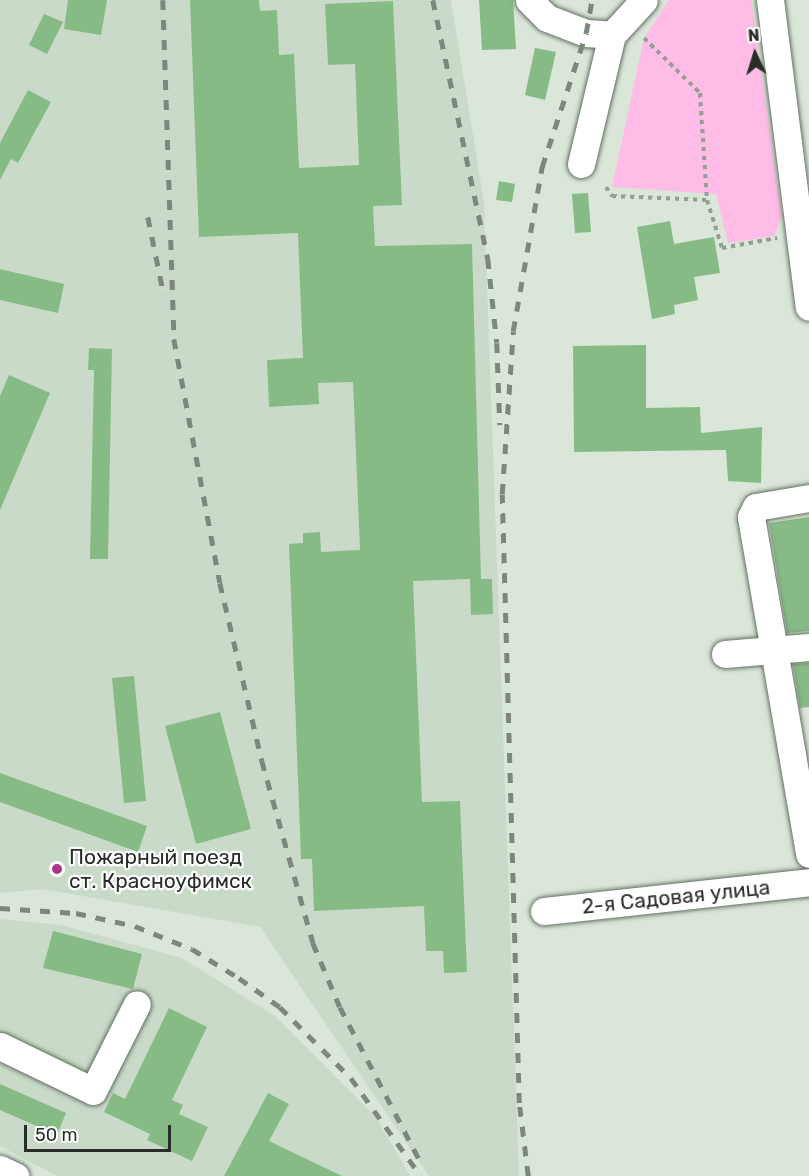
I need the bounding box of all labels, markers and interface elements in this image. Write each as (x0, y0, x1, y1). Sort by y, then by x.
north arrow (725, 24, 785, 84)
text: N (747, 26, 760, 45)
place label: Пожарный поезд ст. Красноуфимск (69, 844, 252, 894)
marker: Пожарный поезд ст. Красноуфимск (50, 862, 64, 876)
street label: 2-я Садовая улица (581, 875, 771, 919)
scale bar (27, 1113, 174, 1151)
text: 50 m (35, 1124, 78, 1146)

